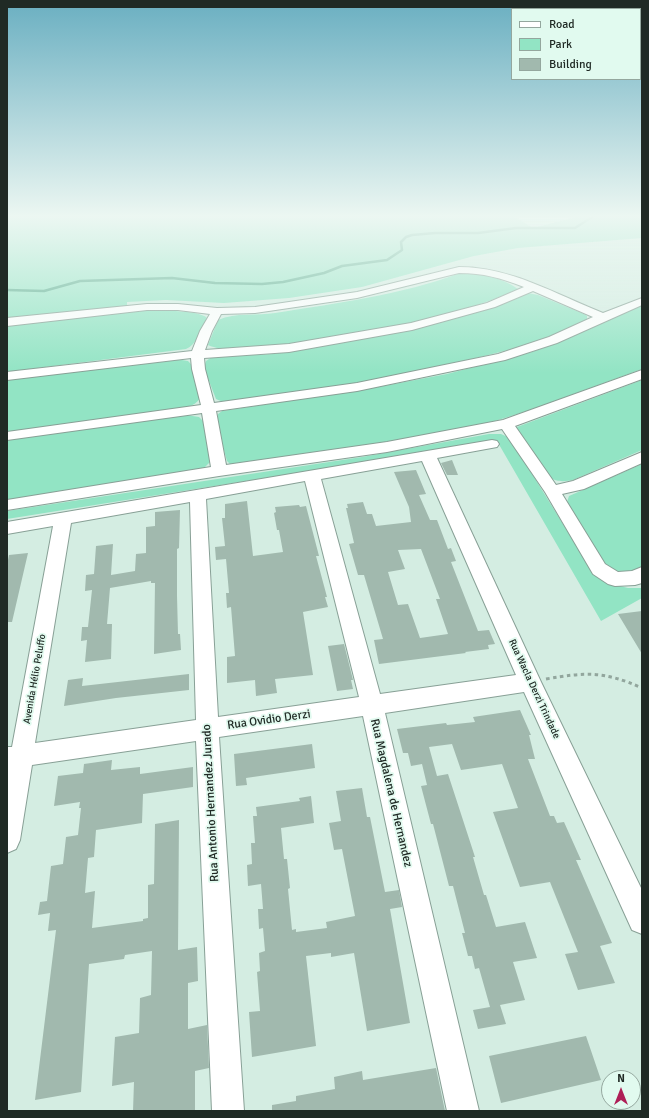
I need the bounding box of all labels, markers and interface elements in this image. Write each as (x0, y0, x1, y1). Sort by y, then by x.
legend (511, 8, 641, 80)
text: Road (549, 17, 575, 32)
text: Park (549, 37, 572, 52)
text: Building (549, 57, 592, 72)
street label: Avenida Hélio Peluffo (21, 633, 49, 725)
street label: Rua Wacla Derzi Trindade (506, 637, 562, 741)
street label: Rua Ovidio Derzi (226, 707, 312, 733)
street label: Rua Magdalena de Hernandez (367, 717, 415, 869)
street label: Rua Antonio Hernandez Jurado (200, 724, 222, 882)
north arrow (601, 1070, 641, 1110)
text: N (617, 1072, 625, 1085)

